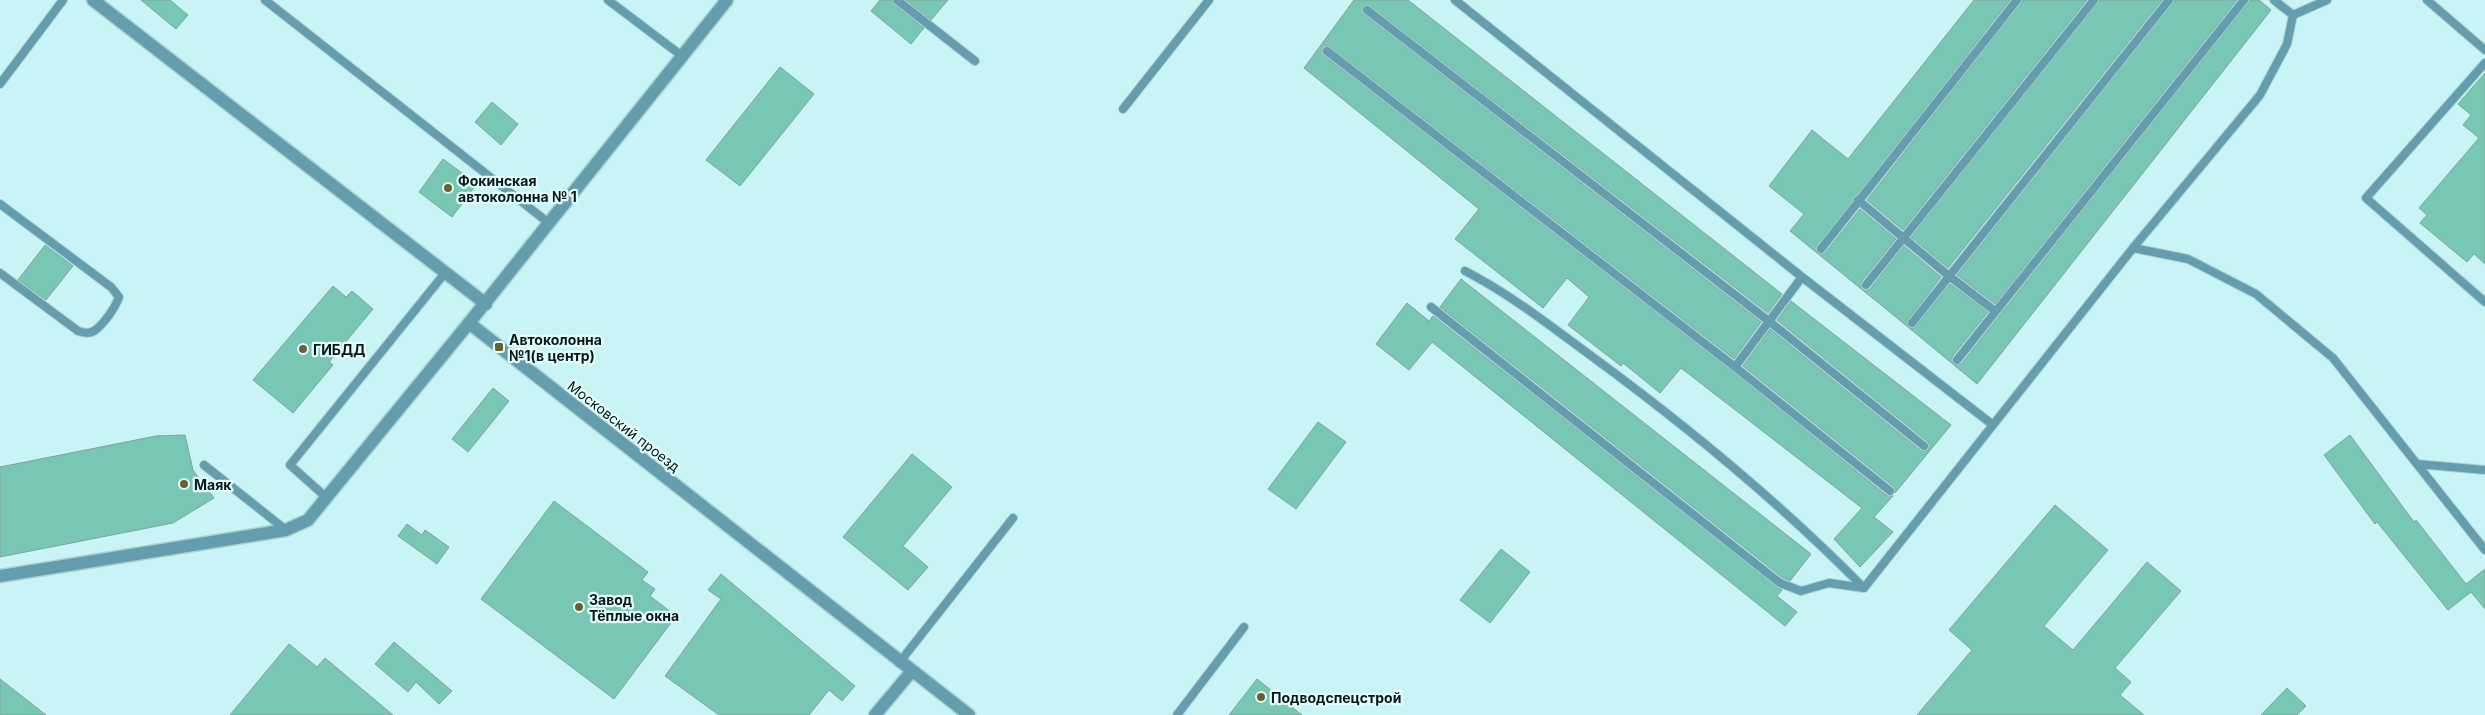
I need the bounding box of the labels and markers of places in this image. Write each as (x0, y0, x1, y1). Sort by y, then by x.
place label: Фокинская автоколонна № 1 (458, 172, 577, 205)
marker: Фокинская автоколонна № 1 (442, 182, 454, 194)
place label: Автоколонна №1(в центр) (509, 331, 602, 364)
place label: ГИБДД (313, 341, 365, 358)
marker: Автоколонна №1(в центр) (493, 341, 505, 353)
marker: ГИБДД (297, 343, 309, 355)
place label: Маяк (194, 476, 232, 493)
marker: Маяк (178, 478, 190, 490)
place label: Завод Тёплые окна (589, 591, 679, 624)
marker: Завод Тёплые окна (573, 601, 585, 613)
place label: Подводспецстрой (1271, 689, 1401, 706)
marker: Подводспецстрой (1255, 691, 1267, 703)

